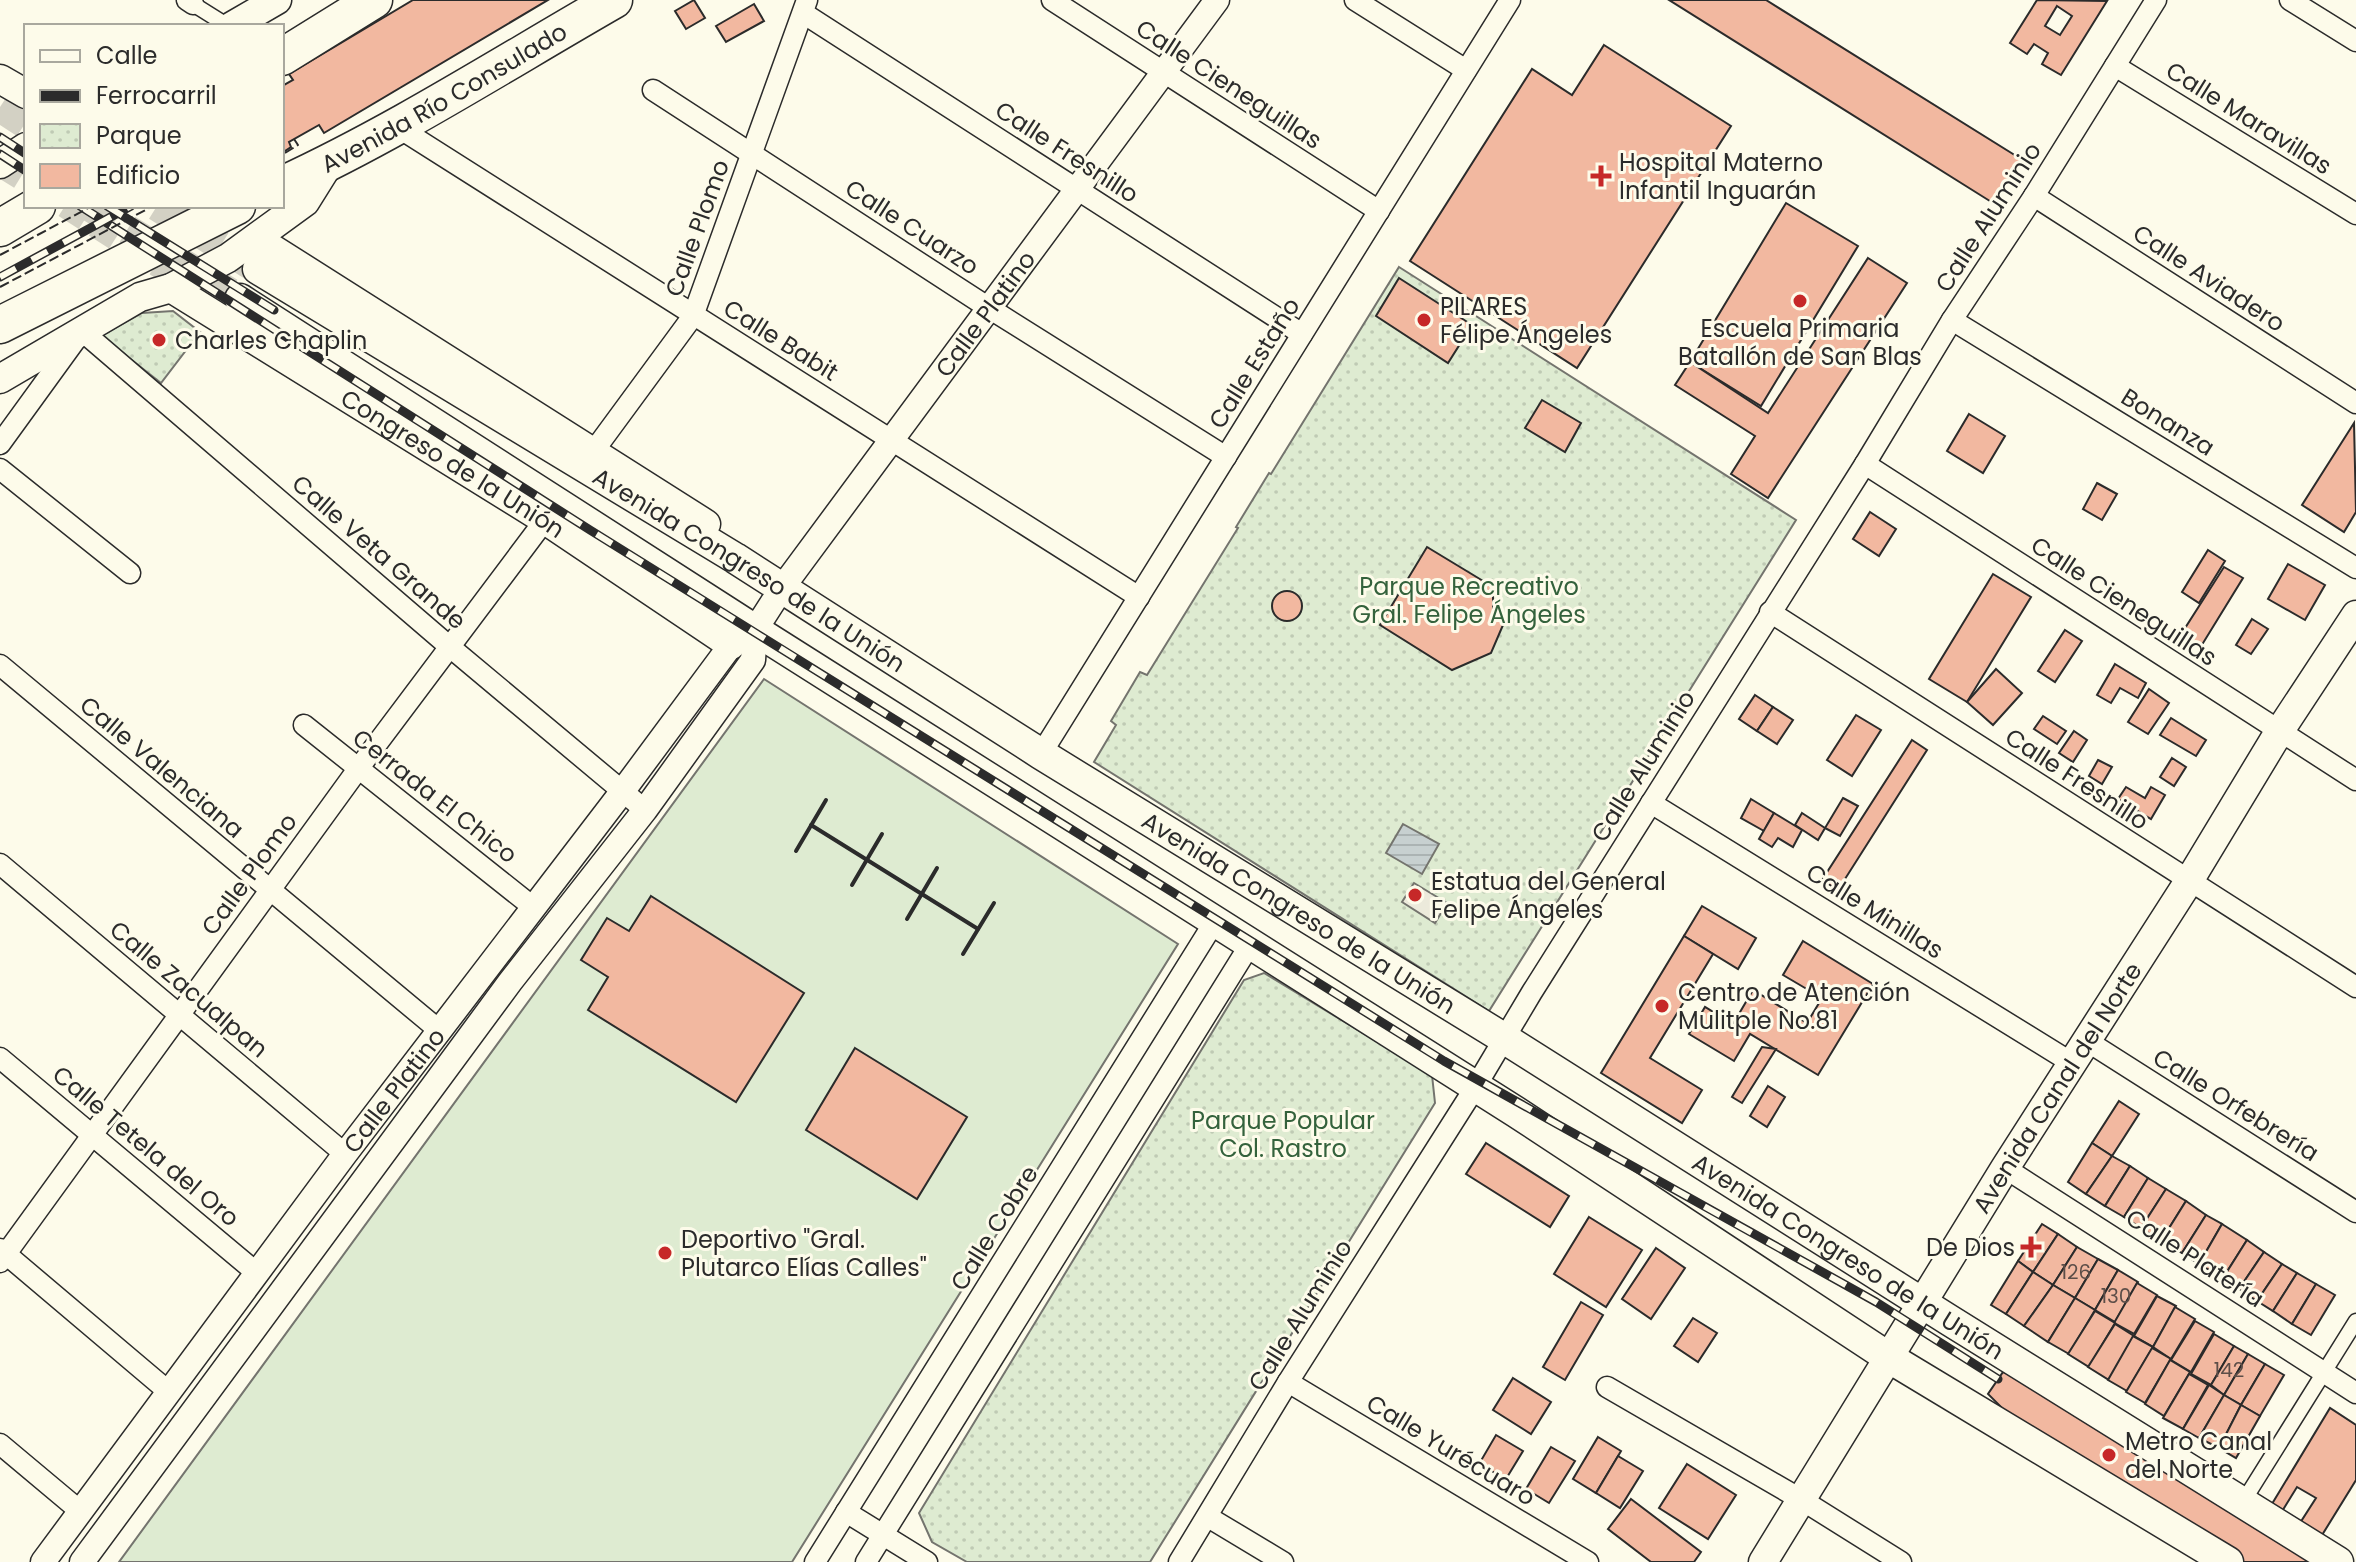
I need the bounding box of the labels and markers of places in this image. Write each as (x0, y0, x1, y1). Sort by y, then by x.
place label: Hospital Materno Infantil Inguarán (1619, 146, 1823, 207)
marker: Hospital Materno Infantil Inguarán (1590, 165, 1612, 187)
place label: PILARES Félipe Ángeles (1440, 290, 1612, 351)
marker: Escuela Primaria Batallón de San Blas (1791, 292, 1809, 310)
marker: PILARES Félipe Ángeles (1415, 311, 1433, 329)
place label: Escuela Primaria Batallón de San Blas (1678, 312, 1922, 373)
place label: Charles Chaplin (175, 324, 367, 357)
marker: Charles Chaplin (150, 331, 168, 349)
place label: Estatua del General Felipe Ángeles (1431, 865, 1666, 926)
marker: Estatua del General Felipe Ángeles (1406, 886, 1424, 904)
place label: Centro de Atención Mulitple No.81 (1678, 976, 1910, 1037)
marker: Centro de Atención Mulitple No.81 (1653, 997, 1671, 1015)
place label: Deportivo "Gral. Plutarco Elías Calles" (681, 1223, 927, 1284)
place label: De Dios (1926, 1231, 2015, 1264)
marker: De Dios (2022, 1238, 2040, 1256)
marker: Deportivo "Gral. Plutarco Elías Calles" (656, 1244, 674, 1262)
place label: Metro Canal del Norte (2125, 1425, 2272, 1486)
marker: Metro Canal del Norte (2100, 1446, 2118, 1464)

